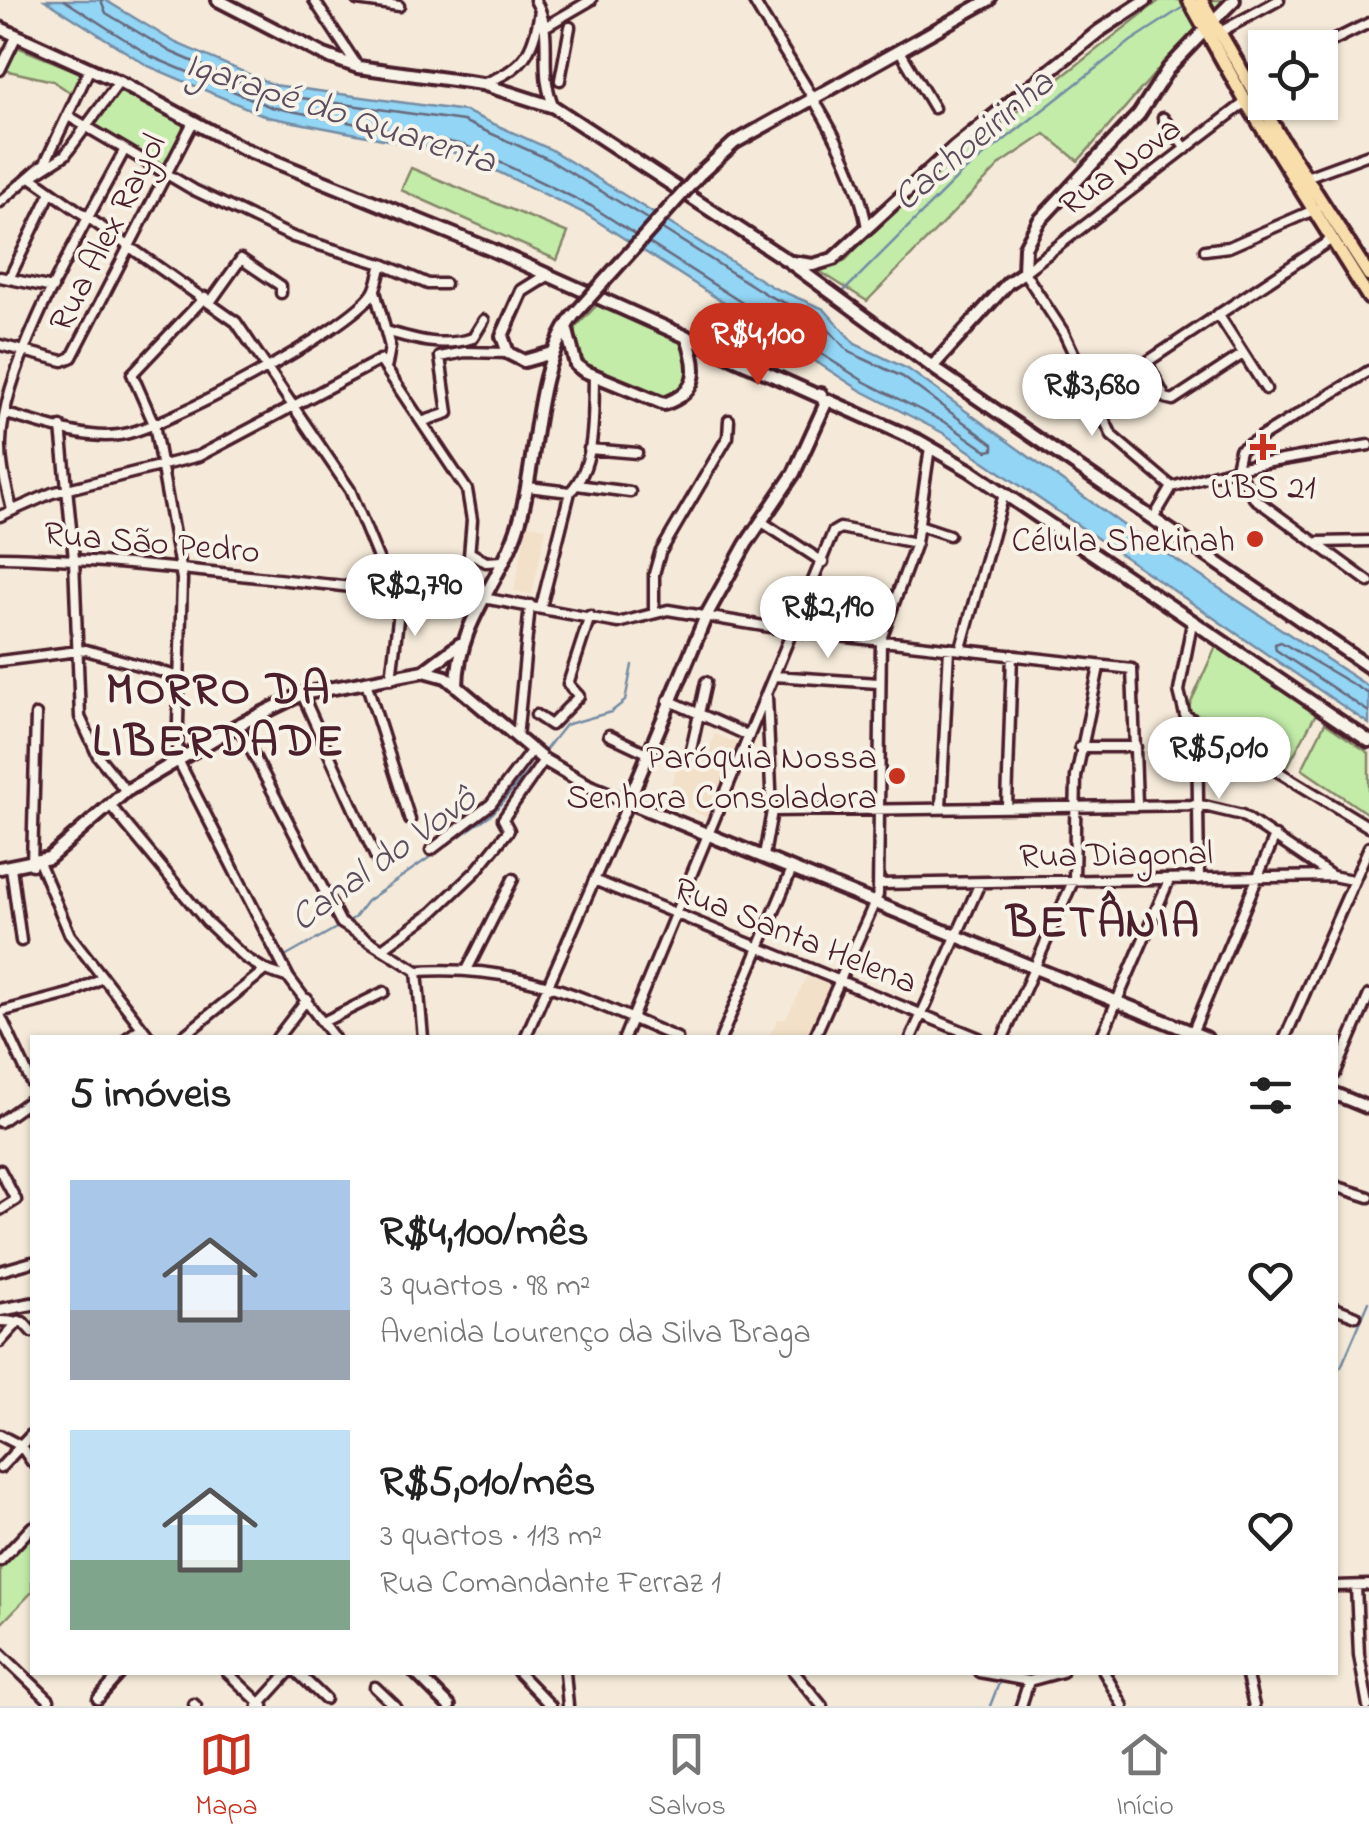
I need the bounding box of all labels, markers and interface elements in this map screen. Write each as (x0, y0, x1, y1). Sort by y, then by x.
map controls (1248, 30, 1338, 120)
button: locate (1248, 30, 1338, 120)
water label: Igarapé do Quarenta (177, 38, 503, 192)
water label: Cachoeirinha (882, 57, 1068, 226)
street label: Rua Nova (1049, 105, 1193, 231)
street label: Rua Alex Rayol (37, 126, 181, 342)
pin: R$4,100 (666, 303, 850, 388)
text: R$4,100 (711, 312, 805, 359)
pin: R$3,680 (1000, 354, 1184, 439)
text: R$3,680 (1044, 363, 1140, 410)
marker: UBS 21 (1250, 434, 1276, 460)
place label: UBS 21 (1210, 464, 1316, 515)
street label: Rua São Pedro (42, 510, 262, 579)
place label: Célula Shekinah (1012, 517, 1235, 568)
marker: Célula Shekinah (1244, 528, 1266, 550)
pin: R$2,790 (323, 554, 507, 639)
text: R$2,790 (367, 563, 463, 610)
pin: R$2,190 (736, 576, 920, 661)
text: R$2,190 (782, 585, 874, 632)
district label: MORRO DA LIBERDADE (92, 659, 346, 777)
pin: R$5,010 (1127, 717, 1311, 802)
text: R$5,010 (1170, 726, 1268, 773)
place label: Paróquia Nossa Senhora Consoladora (566, 734, 877, 825)
marker: Paróquia Nossa Senhora Consoladora (886, 765, 908, 787)
water label: Canal do Vovô (279, 772, 490, 947)
street label: Rua Diagonal (1019, 829, 1213, 884)
street label: Rua Santa Helena (665, 865, 924, 1009)
district label: BETÂNIA (1005, 890, 1201, 958)
text: 5 imóveis (70, 1065, 232, 1126)
icon: filters (1243, 1068, 1298, 1123)
text: R$4,100/mês (380, 1203, 589, 1264)
icon: home (150, 1220, 270, 1340)
icon: heart (1243, 1253, 1298, 1308)
text: 3 quartos · 98 m² (380, 1264, 590, 1311)
text: Avenida Lourenço da Silva Braga (380, 1311, 811, 1358)
text: R$5,010/mês (380, 1453, 595, 1514)
icon: home (150, 1470, 270, 1590)
icon: heart (1243, 1503, 1298, 1558)
text: 3 quartos · 113 m² (380, 1514, 602, 1561)
text: Rua Comandante Ferraz 1 (380, 1561, 721, 1608)
tab: Mapa (195, 1727, 258, 1828)
tab: Salvos (648, 1727, 726, 1828)
tab: Início (1116, 1727, 1174, 1828)

